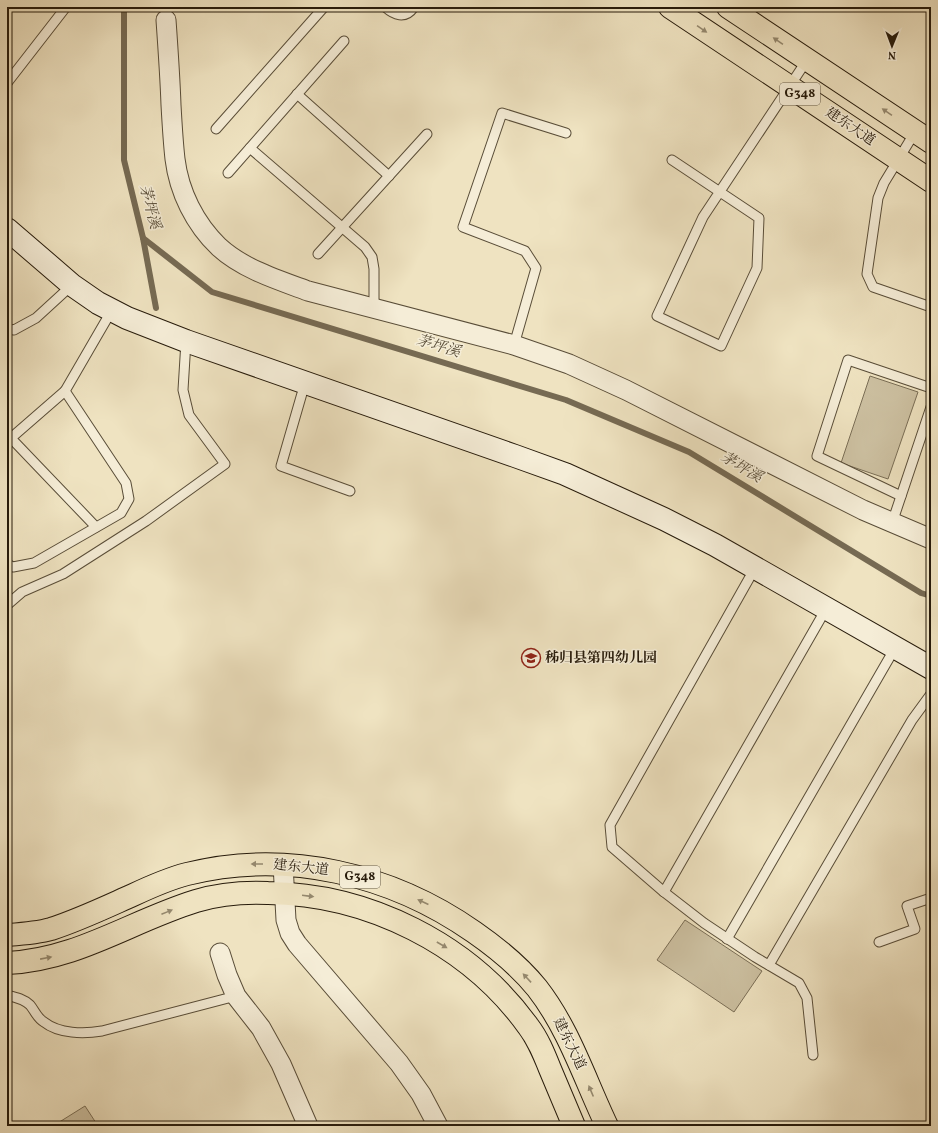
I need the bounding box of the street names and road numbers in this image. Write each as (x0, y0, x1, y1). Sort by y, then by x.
road number: G348 (780, 83, 820, 105)
street label: 建东大道 (821, 103, 879, 151)
street label: 建东大道 (272, 856, 330, 880)
road number: G348 (340, 866, 380, 888)
street label: 建东大道 (548, 1015, 590, 1073)

